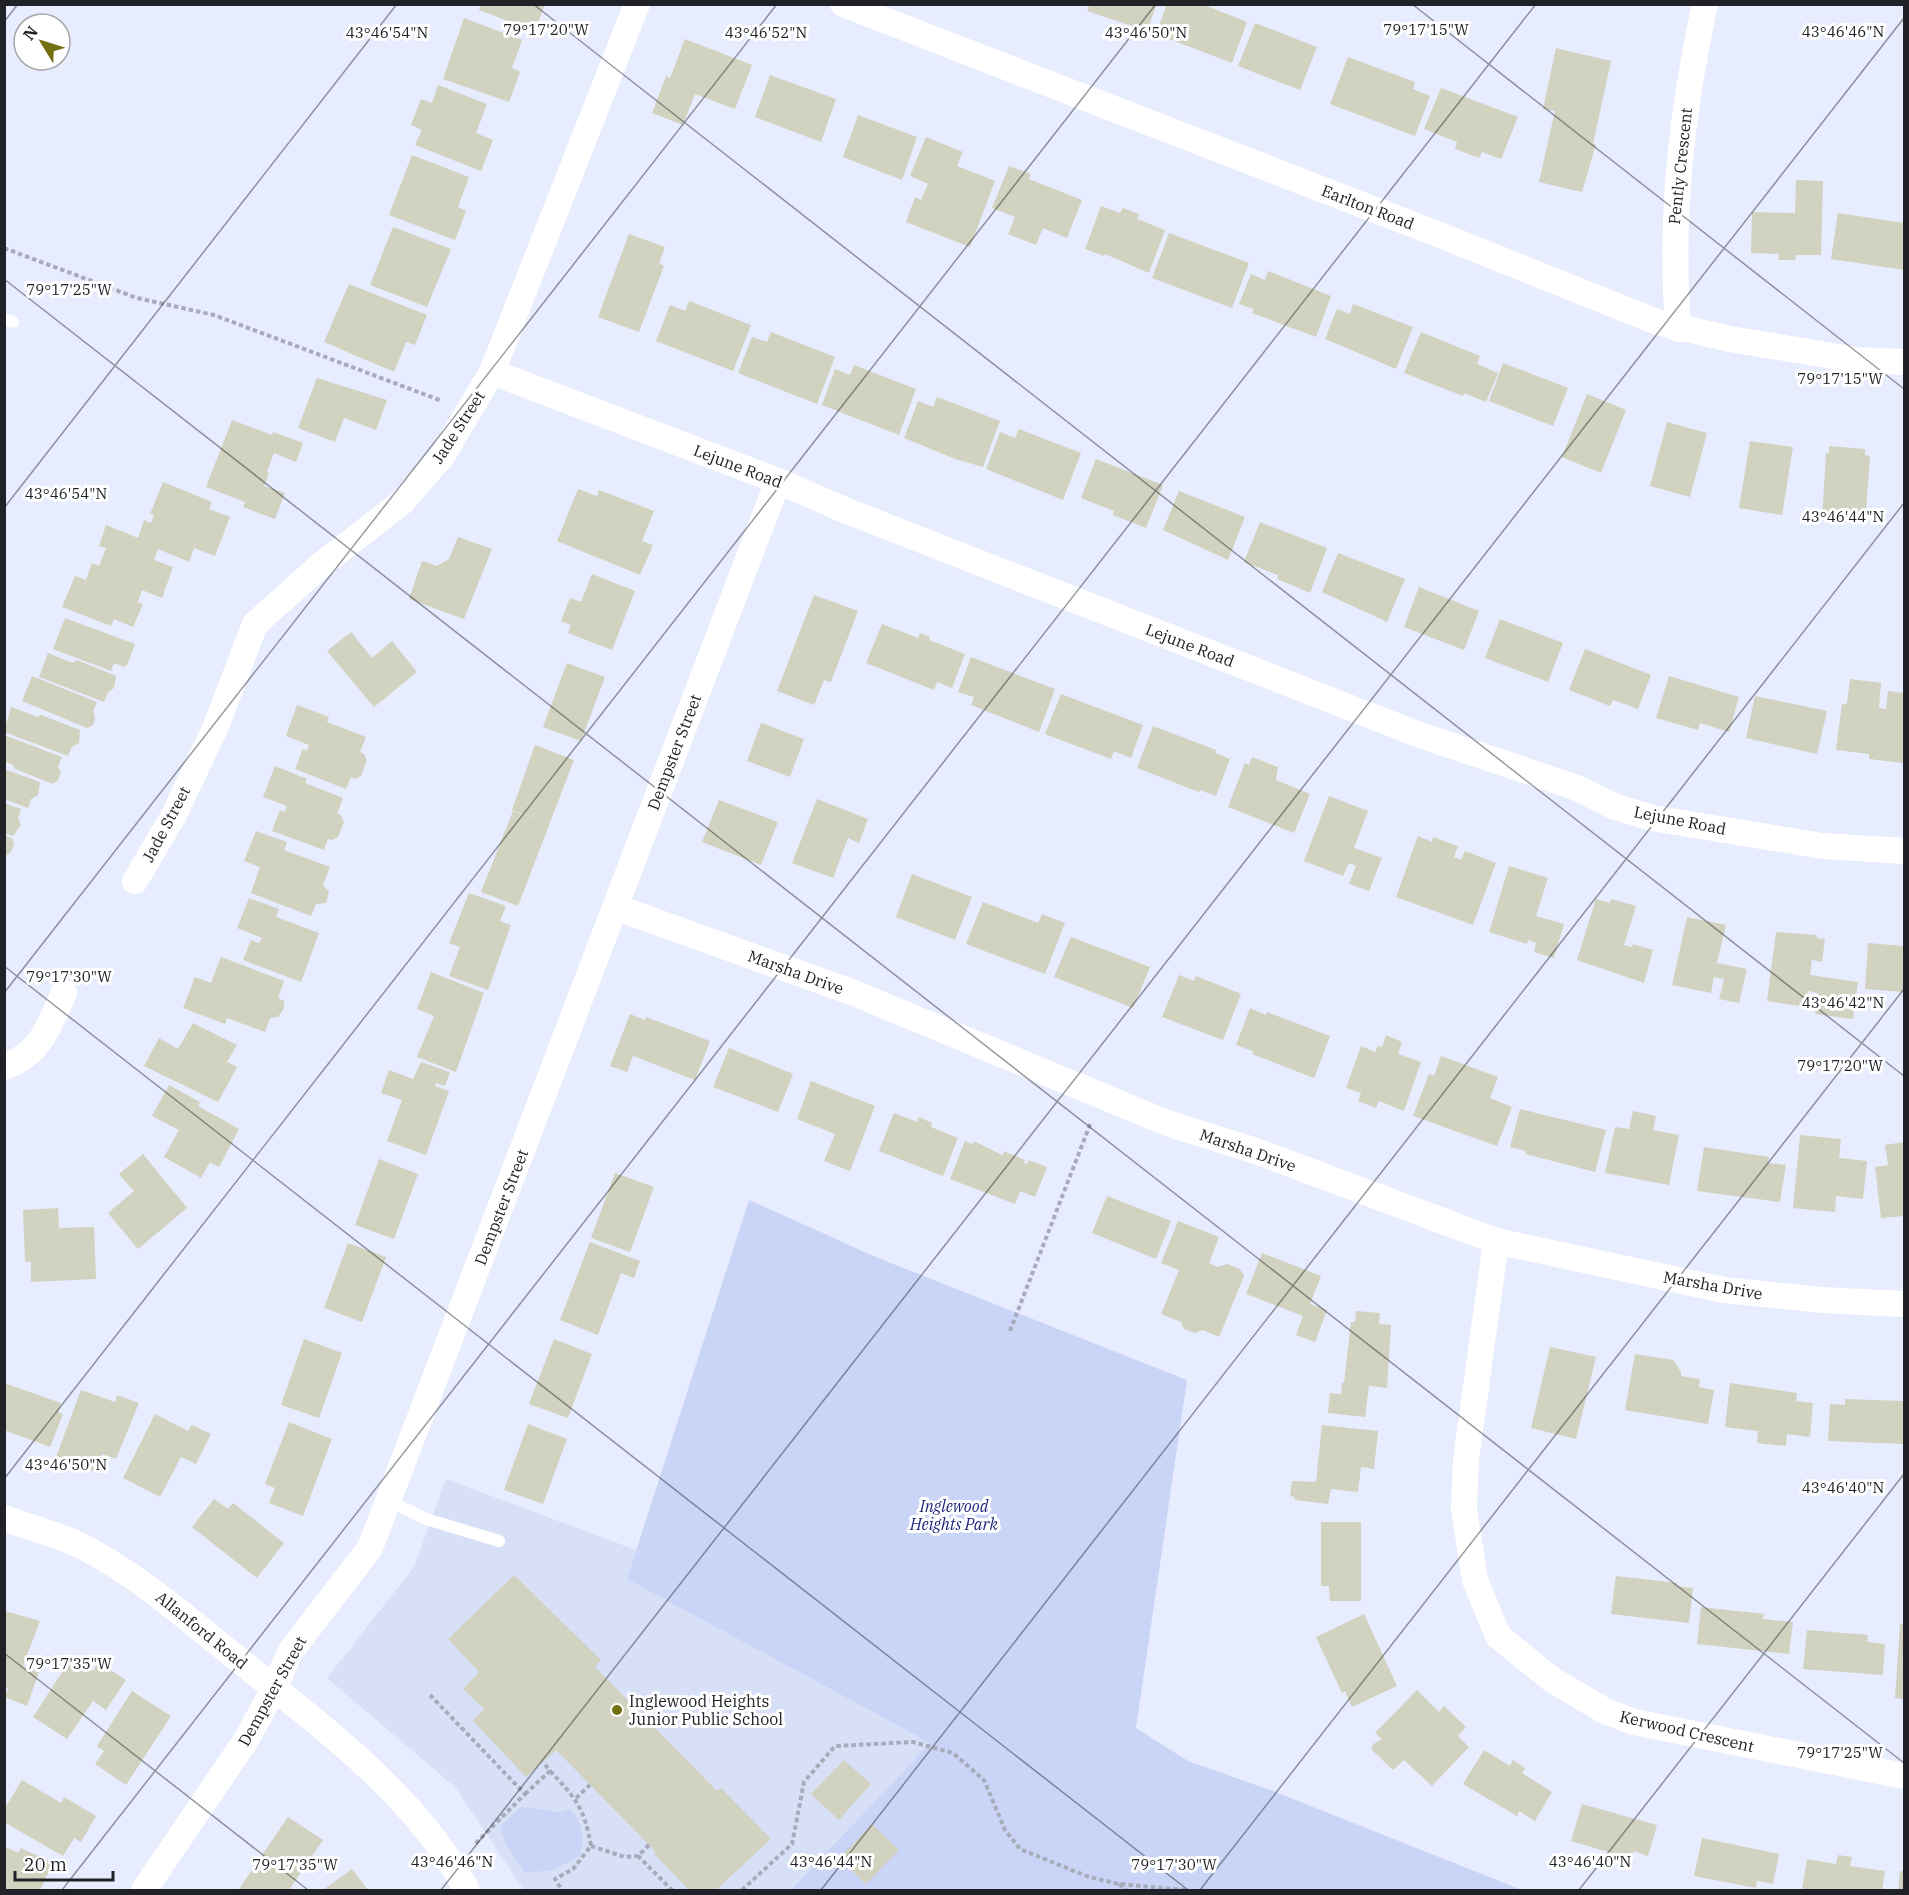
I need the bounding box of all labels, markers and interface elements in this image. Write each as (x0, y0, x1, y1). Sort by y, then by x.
north arrow (12, 12, 72, 72)
text: 79°17'20"W (503, 20, 589, 39)
text: 79°17'15"W (1383, 20, 1469, 39)
text: N (18, 22, 42, 44)
text: 43°46'46"N (1802, 22, 1884, 41)
text: 43°46'54"N (346, 23, 428, 42)
text: 43°46'52"N (725, 23, 807, 42)
text: 43°46'50"N (1105, 23, 1187, 42)
street label: Pently Crescent (1664, 106, 1696, 225)
street label: Earlton Road (1319, 180, 1417, 234)
text: 79°17'25"W (26, 280, 112, 299)
text: 79°17'15"W (1797, 369, 1883, 388)
street label: Jade Street (427, 386, 489, 467)
street label: Lejune Road (691, 440, 785, 492)
text: 43°46'54"N (25, 484, 107, 503)
text: 43°46'44"N (1802, 507, 1884, 526)
street label: Lejune Road (1143, 619, 1237, 671)
street label: Dempster Street (643, 691, 705, 813)
street label: Jade Street (138, 782, 194, 865)
street label: Lejune Road (1632, 801, 1728, 839)
street label: Marsha Drive (745, 945, 847, 999)
text: 79°17'30"W (26, 967, 112, 986)
text: 43°46'42"N (1802, 993, 1884, 1012)
text: 79°17'20"W (1797, 1056, 1883, 1075)
street label: Marsha Drive (1197, 1124, 1299, 1176)
street label: Dempster Street (470, 1146, 532, 1268)
street label: Marsha Drive (1662, 1266, 1764, 1304)
text: 43°46'50"N (25, 1455, 107, 1474)
text: 43°46'40"N (1802, 1478, 1884, 1497)
park label: Inglewood Heights Park (909, 1496, 999, 1534)
street label: Allanford Road (152, 1587, 252, 1673)
street label: Dempster Street (234, 1632, 311, 1749)
text: 79°17'35"W (26, 1654, 112, 1673)
place label: Inglewood Heights Junior Public School (629, 1691, 783, 1729)
marker: Inglewood Heights Junior Public School (610, 1703, 624, 1717)
street label: Kerwood Crescent (1618, 1706, 1756, 1756)
text: 79°17'25"W (1797, 1743, 1883, 1762)
scale bar (15, 1844, 112, 1882)
text: 43°46'46"N (411, 1852, 493, 1871)
text: 43°46'44"N (790, 1852, 872, 1871)
text: 43°46'40"N (1549, 1852, 1631, 1871)
text: 20 m (24, 1853, 67, 1876)
text: 79°17'35"W (252, 1855, 338, 1874)
text: 79°17'30"W (1131, 1855, 1217, 1874)

